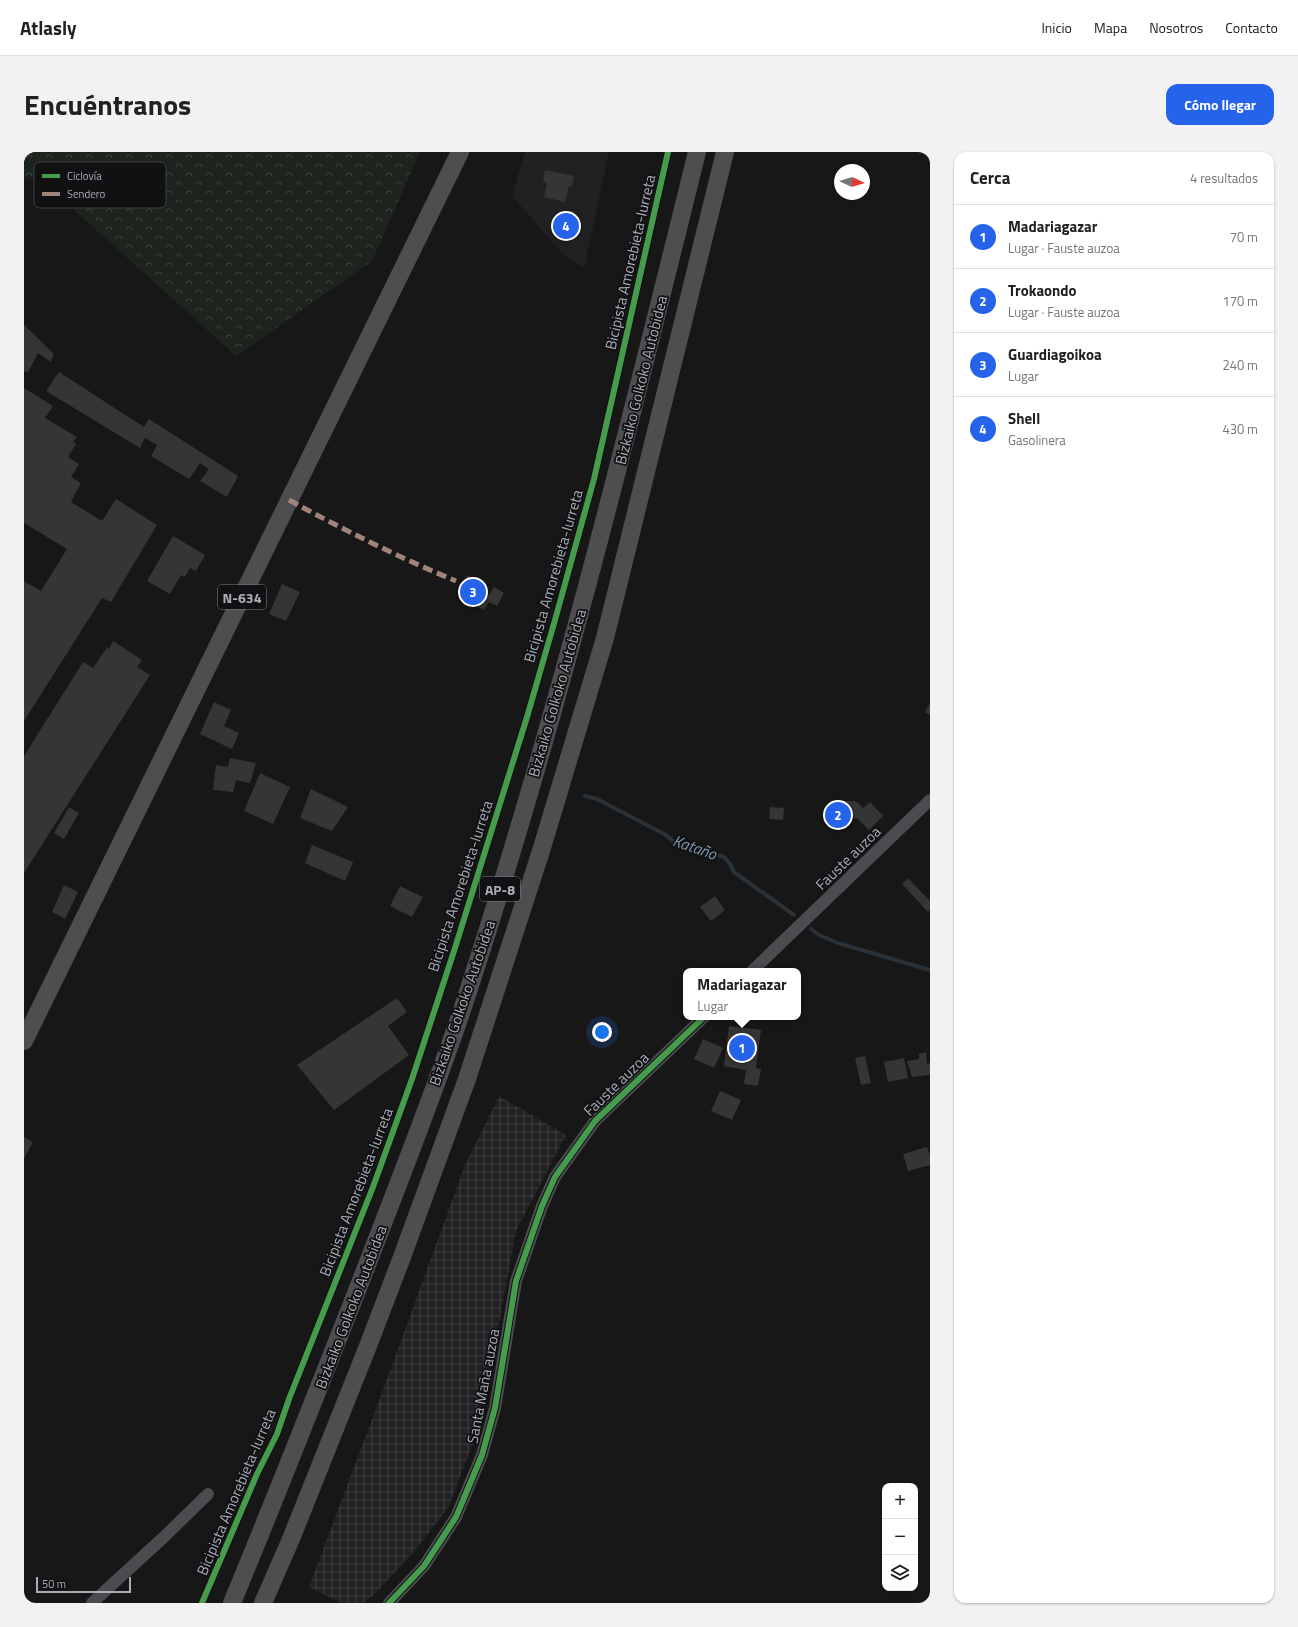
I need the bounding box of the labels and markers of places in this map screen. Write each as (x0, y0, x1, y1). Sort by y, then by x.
pin: 4 (553, 211, 579, 241)
pin: 3 (460, 577, 486, 607)
pin: 2 (825, 800, 851, 830)
pin: 1 (729, 1033, 755, 1063)

